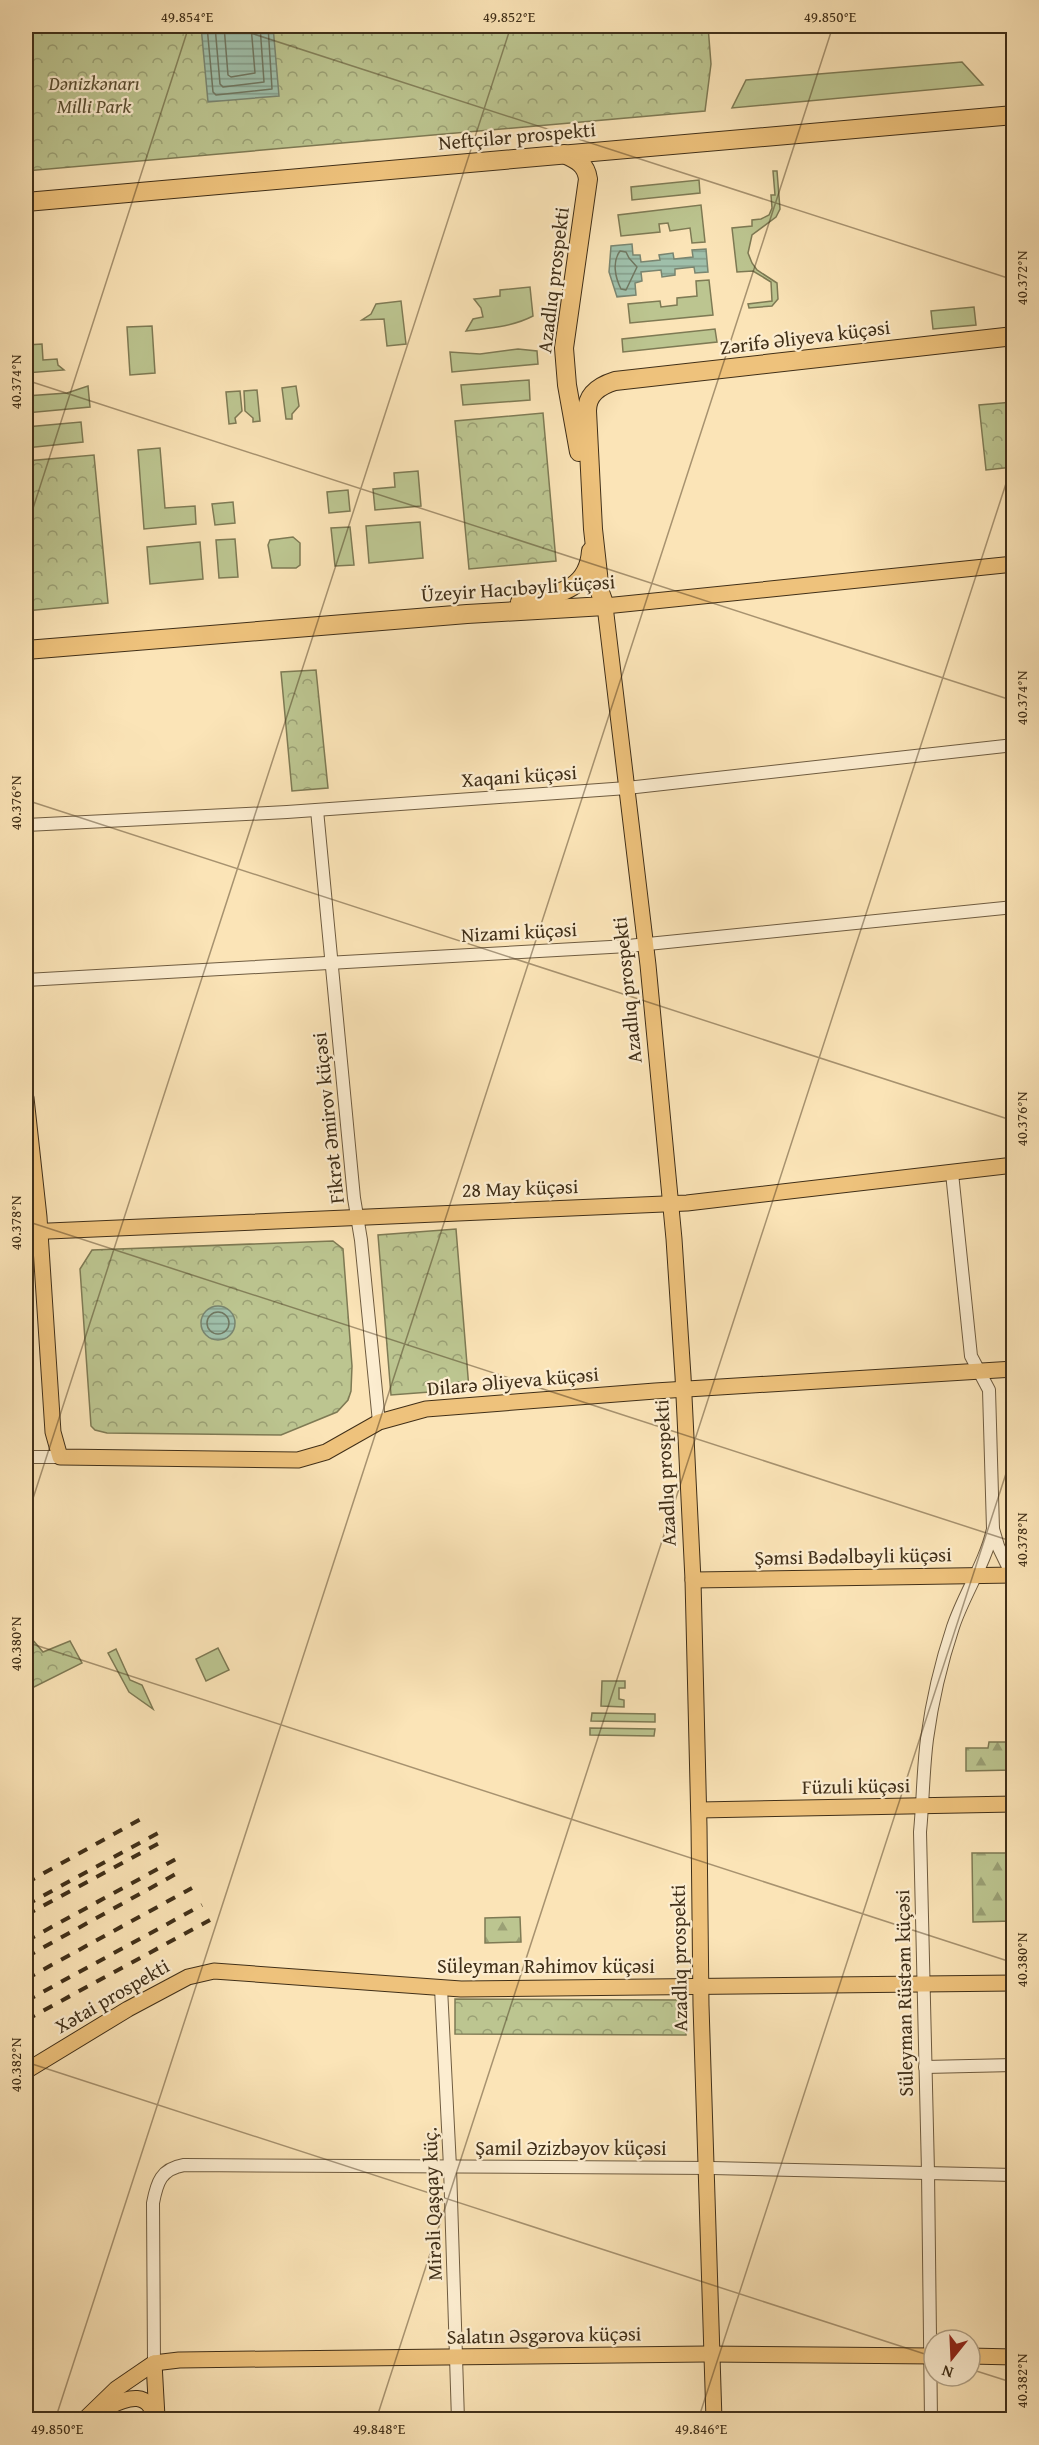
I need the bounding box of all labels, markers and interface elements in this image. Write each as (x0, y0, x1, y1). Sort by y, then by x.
text: 49.854°E (161, 6, 214, 27)
text: 49.852°E (483, 6, 536, 27)
text: 49.850°E (804, 6, 857, 27)
park label: Dənizkənarı Milli Park (47, 68, 140, 120)
street label: Neftçilər prospekti (437, 114, 597, 157)
street label: Azadlıq prospekti (529, 205, 576, 355)
text: 40.372°N (1011, 250, 1032, 305)
street label: Zərifə Əliyeva küçəsi (718, 312, 892, 361)
text: 40.374°N (5, 354, 26, 409)
street label: Üzeyir Hacıbəyli küçəsi (420, 566, 616, 609)
text: 40.374°N (1011, 670, 1032, 725)
street label: Xaqani küçəsi (460, 757, 578, 794)
text: 40.376°N (5, 775, 26, 830)
street label: Nizami küçəsi (460, 914, 578, 949)
street label: Azadlıq prospekti (604, 915, 649, 1065)
street label: Fikrət Əmirov küçəsi (304, 1030, 351, 1205)
text: 40.376°N (1011, 1091, 1032, 1146)
street label: 28 May küçəsi (461, 1171, 579, 1204)
text: 40.378°N (5, 1195, 26, 1250)
street label: Dilarə Əliyeva küçəsi (426, 1359, 600, 1402)
street label: Azadlıq prospekti (646, 1398, 683, 1547)
text: 40.378°N (1011, 1512, 1032, 1567)
street label: Şəmsi Bədəlbəyli küçəsi (754, 1539, 952, 1572)
text: 40.380°N (5, 1616, 26, 1671)
street label: Füzuli küçəsi (802, 1770, 911, 1801)
street label: Azadlıq prospekti (663, 1884, 694, 2032)
street label: Süleyman Rüstəm küçəsi (887, 1889, 920, 2097)
text: 40.380°N (1011, 1932, 1032, 1987)
street label: Xətai prospekti (49, 1951, 175, 2040)
street label: Süleyman Rəhimov küçəsi (437, 1951, 655, 1980)
text: 40.382°N (5, 2037, 26, 2092)
street label: Mirəli Qaşqay küç. (414, 2127, 449, 2281)
street label: Şamil Əzizbəyov küçəsi (475, 2133, 667, 2162)
street label: Salatın Əsgərova küçəsi (446, 2318, 642, 2351)
north arrow (922, 2328, 982, 2388)
text: 40.382°N (1011, 2353, 1032, 2408)
text: N (938, 2359, 956, 2385)
text: 49.850°E (31, 2418, 84, 2439)
text: 49.848°E (353, 2418, 406, 2439)
text: 49.846°E (675, 2418, 728, 2439)

